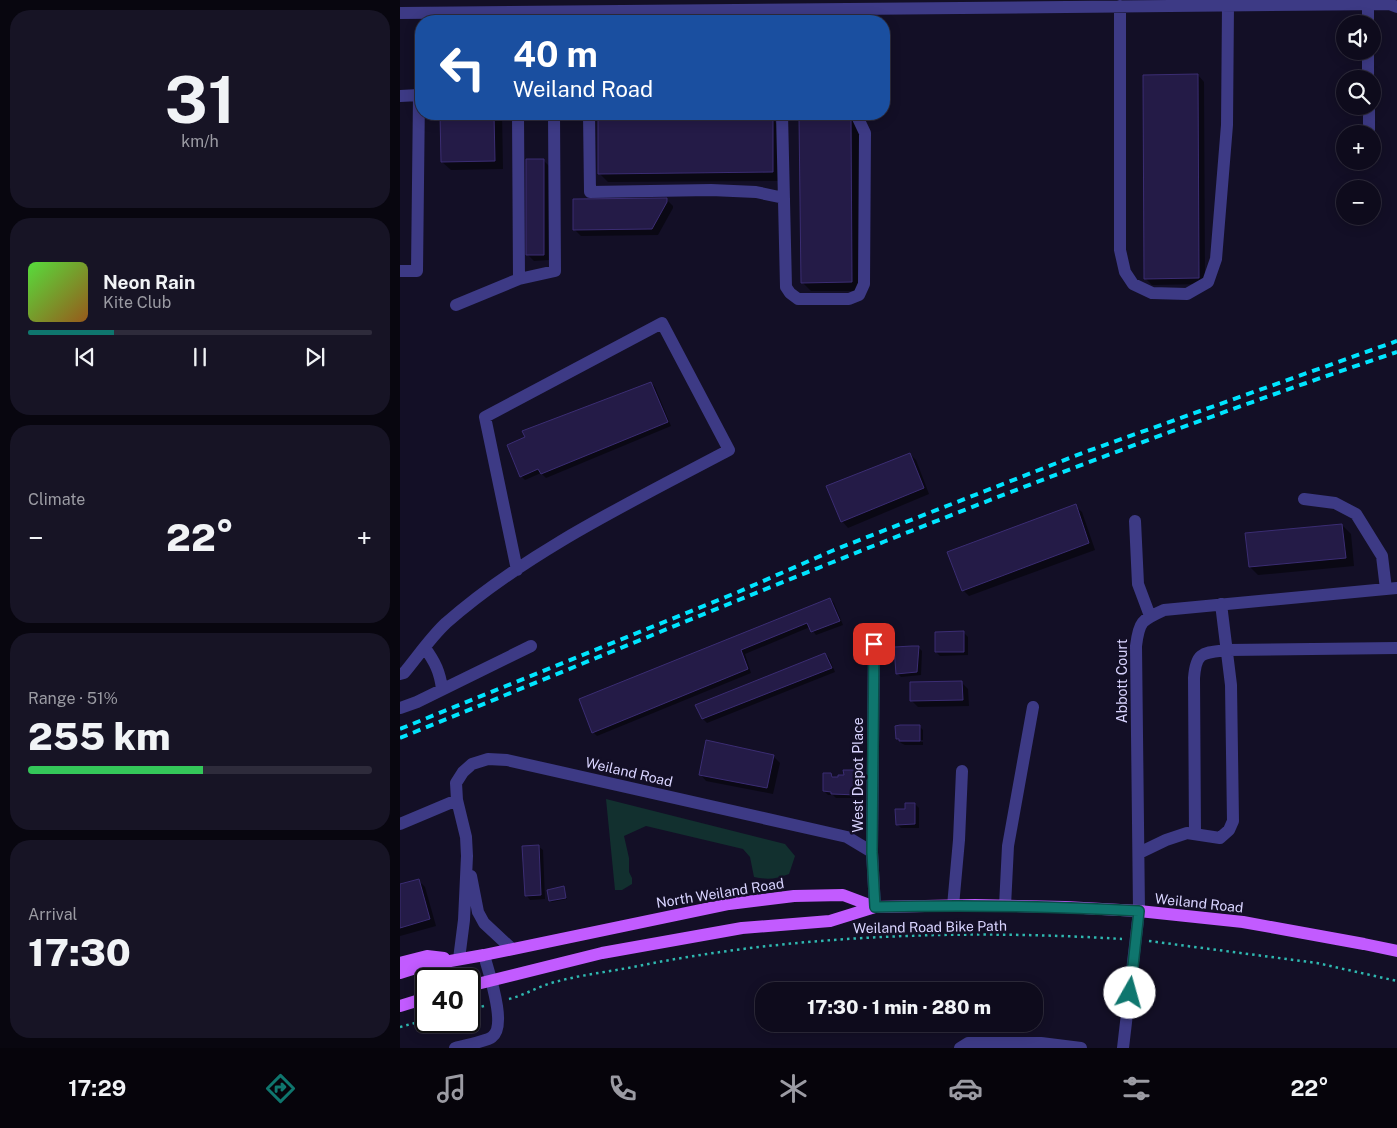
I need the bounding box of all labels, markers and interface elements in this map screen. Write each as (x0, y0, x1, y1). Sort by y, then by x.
map controls (1336, 15, 1381, 225)
button: sound (1336, 15, 1381, 60)
text: 40 m (513, 34, 598, 75)
icon: left (430, 35, 495, 100)
text: 31 (164, 61, 236, 138)
button: search (1336, 70, 1381, 115)
text: Weiland Road (513, 76, 653, 102)
button: + (1336, 125, 1381, 170)
text: km/h (181, 132, 219, 151)
button: − (1336, 180, 1381, 225)
text: Neon Rain (103, 271, 195, 293)
text: Kite Club (103, 293, 171, 312)
icon: previous (71, 343, 99, 371)
icon: pause (186, 343, 214, 371)
icon: next (301, 343, 329, 371)
text: Climate (28, 490, 85, 509)
text: 22° (166, 515, 234, 560)
text: − (28, 521, 44, 554)
text: + (356, 521, 372, 554)
pin (853, 623, 895, 665)
icon: arrive (860, 630, 888, 658)
street label: Abbott Court (1114, 639, 1130, 723)
text: Range · 51% (28, 689, 118, 708)
text: 255 km (28, 714, 170, 759)
street label: West Depot Place (850, 717, 866, 833)
street label: Weiland Road (584, 754, 674, 790)
street label: North Weiland Road (655, 875, 785, 911)
street label: Weiland Road (1154, 890, 1244, 916)
text: Arrival (28, 905, 77, 924)
street label: Weiland Road Bike Path (853, 918, 1007, 936)
text: 17:30 (28, 930, 131, 975)
position arrow (1103, 966, 1155, 1018)
speed limit sign: 40 (415, 968, 480, 1033)
text: 17:30 · 1 min · 280 m (807, 996, 991, 1018)
icon: directions (263, 1071, 298, 1106)
icon: music (434, 1071, 469, 1106)
icon: phone (605, 1071, 640, 1106)
icon: climate (776, 1071, 811, 1106)
icon: car (948, 1071, 983, 1106)
icon: filters (1119, 1071, 1154, 1106)
text: 17:29 (68, 1075, 126, 1101)
text: 22° (1290, 1075, 1329, 1101)

